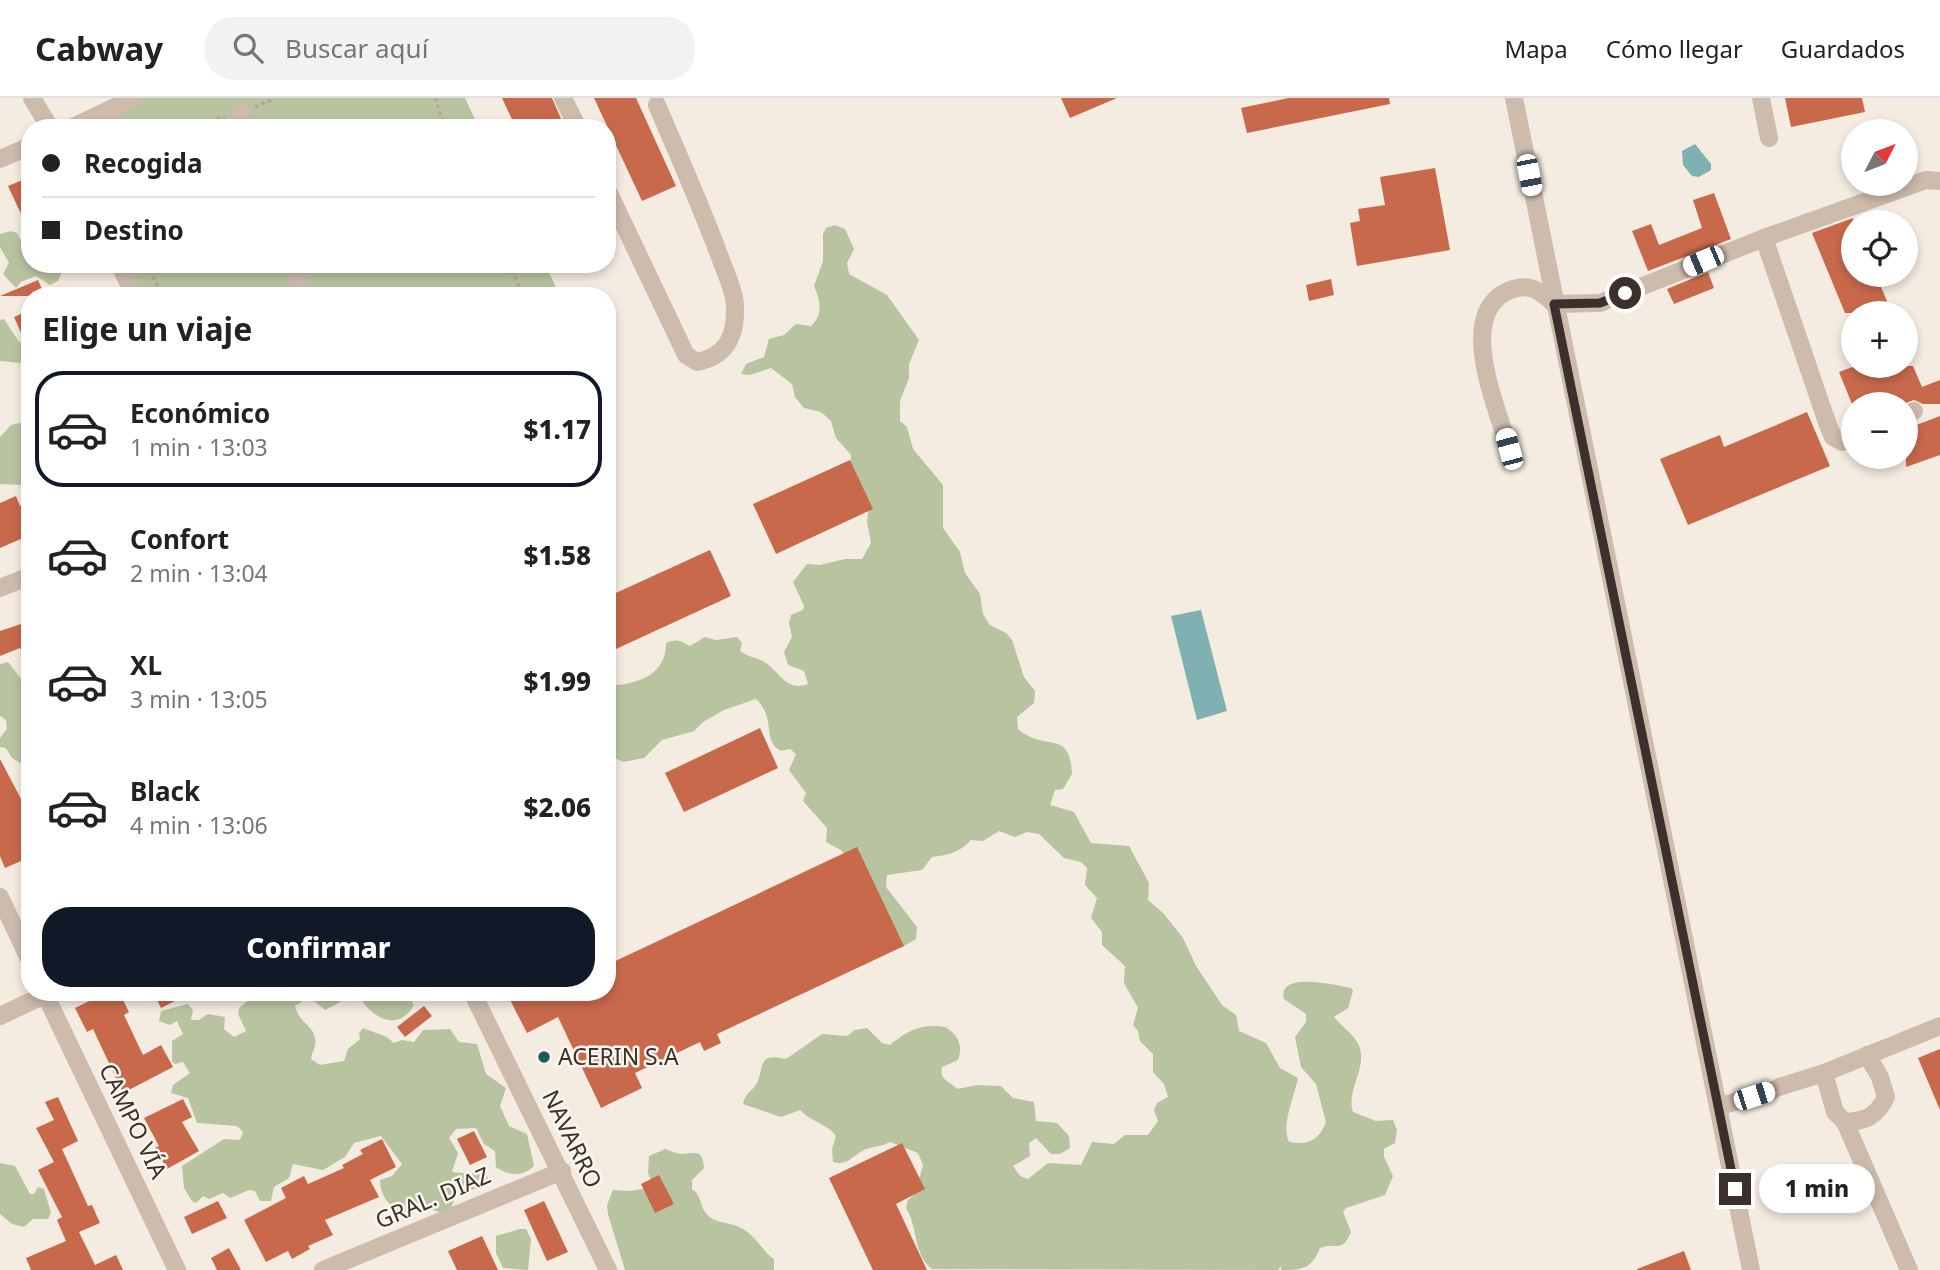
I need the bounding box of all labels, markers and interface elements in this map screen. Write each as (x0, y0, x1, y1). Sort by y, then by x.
search box (205, 17, 695, 80)
text: Cabway (35, 26, 163, 71)
icon: search (229, 29, 267, 67)
text: Buscar aquí (285, 30, 428, 66)
text: Mapa (1504, 32, 1568, 65)
text: Cómo llegar (1606, 32, 1743, 65)
text: Guardados (1781, 32, 1905, 65)
north arrow (1841, 119, 1918, 196)
map controls (1841, 119, 1918, 469)
text: Recogida (84, 145, 202, 181)
car (1515, 152, 1544, 198)
button: locate (1841, 210, 1918, 287)
text: Destino (84, 212, 184, 248)
car (1680, 243, 1727, 279)
route start (1609, 277, 1641, 309)
button: + (1841, 301, 1918, 378)
text: Elige un viaje (42, 307, 252, 350)
button: − (1841, 392, 1918, 469)
text: Económico (130, 395, 270, 431)
icon: car (46, 398, 109, 461)
text: $1.17 (524, 411, 591, 447)
car (1494, 426, 1525, 472)
text: 1 min · 13:03 (130, 431, 268, 463)
text: Confort (130, 521, 229, 557)
icon: car (46, 524, 109, 587)
text: $1.58 (524, 537, 591, 573)
text: 2 min · 13:04 (130, 557, 268, 589)
text: XL (130, 647, 162, 683)
icon: car (46, 650, 109, 713)
text: $1.99 (524, 663, 591, 699)
text: 3 min · 13:05 (130, 683, 268, 715)
text: Black (130, 773, 200, 809)
icon: car (46, 776, 109, 839)
text: $2.06 (524, 789, 591, 825)
text: 4 min · 13:06 (130, 809, 268, 841)
button: Confirmar (42, 907, 595, 987)
place label: ACERIN S.A (558, 1040, 679, 1072)
marker: ACERIN S.A (536, 1049, 552, 1065)
street label: CAMPO VÍA (92, 1058, 176, 1184)
car (1731, 1080, 1778, 1112)
street label: NAVARRO (535, 1084, 610, 1193)
street label: GRAL. DIAZ (370, 1158, 495, 1236)
callout: 1 min (1760, 1164, 1875, 1214)
text: 1 min (1785, 1172, 1849, 1204)
route end (1719, 1173, 1751, 1205)

